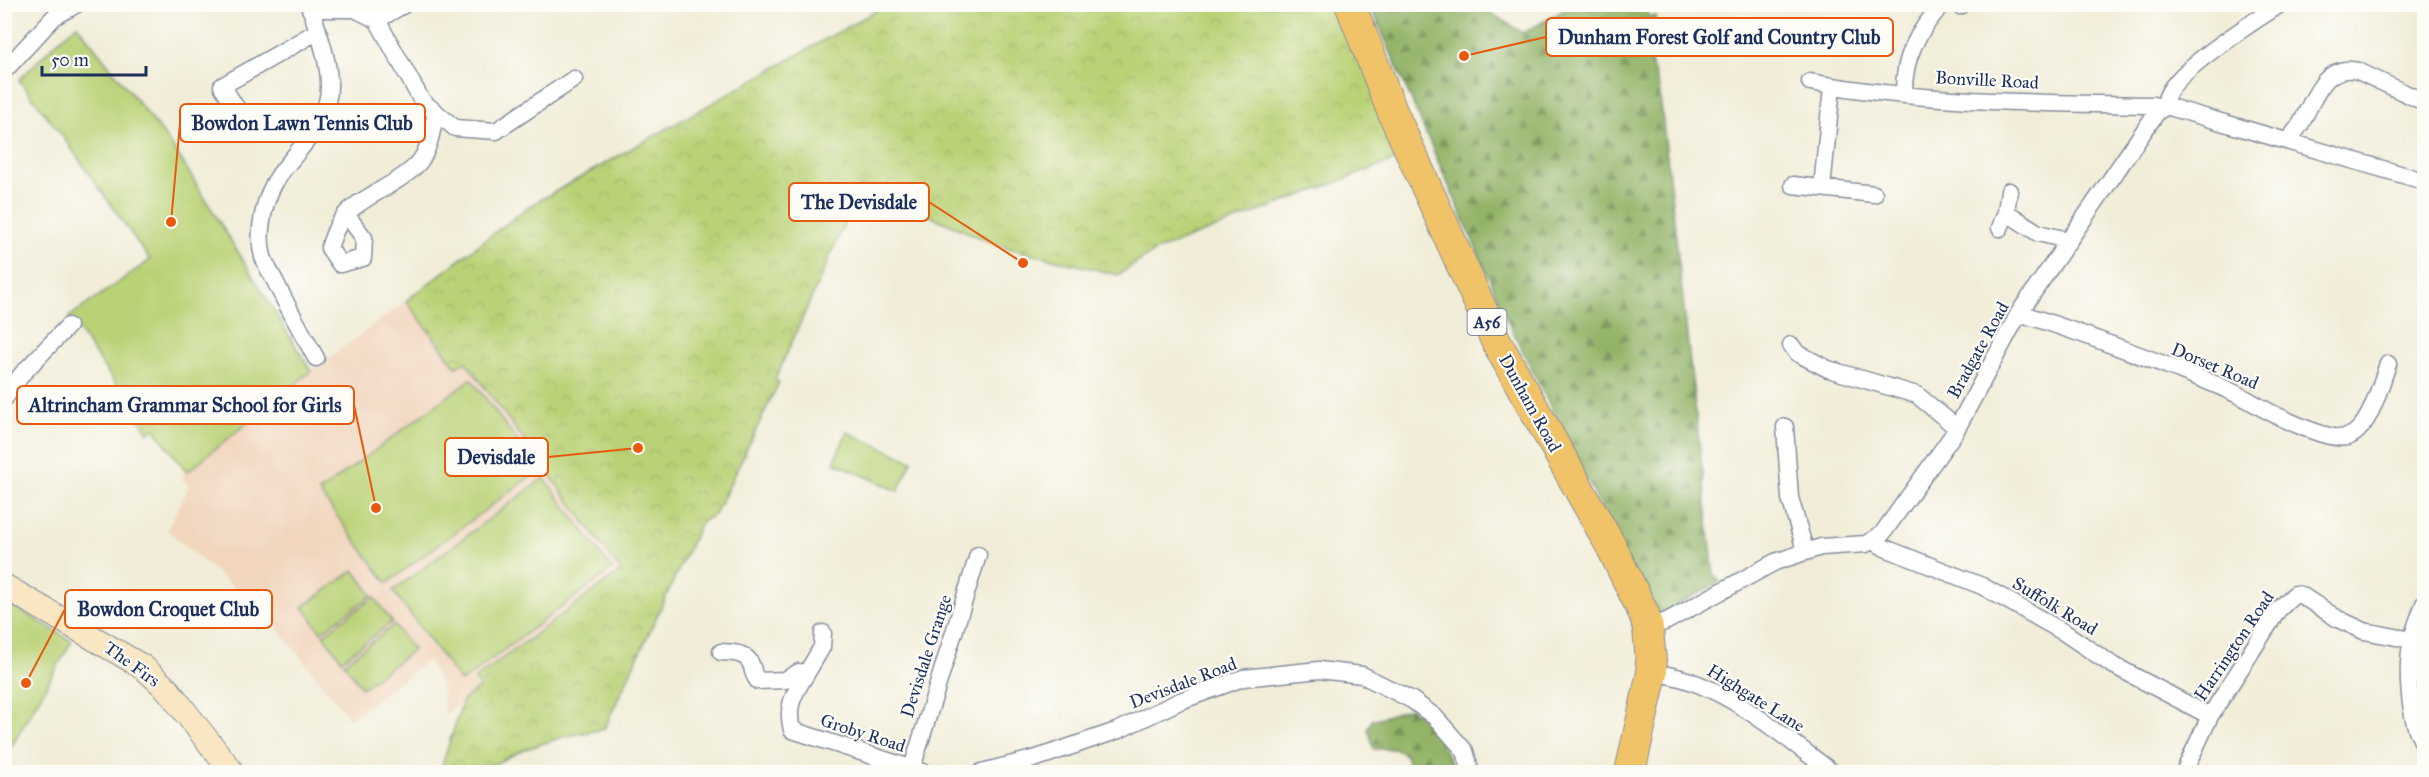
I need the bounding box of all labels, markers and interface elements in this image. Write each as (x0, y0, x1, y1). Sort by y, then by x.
callout: Dunham Forest Golf and Country Club (1546, 18, 1893, 56)
text: Dunham Forest Golf and Country Club (1558, 25, 1881, 50)
scale bar (42, 39, 146, 77)
text: 50 m (51, 49, 89, 71)
street label: Bonville Road (1935, 66, 2039, 94)
callout: Bowdon Lawn Tennis Club (180, 104, 425, 142)
text: Bowdon Lawn Tennis Club (191, 111, 413, 135)
callout: The Devisdale (789, 183, 929, 221)
text: The Devisdale (800, 190, 918, 214)
street label: Bradgate Road (1942, 298, 2015, 403)
road number: A56 (1468, 309, 1506, 335)
street label: Dorset Road (2168, 338, 2262, 394)
street label: Dunham Road (1494, 350, 1566, 456)
callout: Altrincham Grammar School for Girls (17, 386, 354, 424)
text: Altrincham Grammar School for Girls (26, 393, 342, 417)
callout: Devisdale (445, 438, 548, 476)
text: Devisdale (457, 445, 536, 469)
street label: Suffolk Road (2008, 572, 2102, 640)
street label: Harrington Road (2189, 587, 2280, 705)
callout: Bowdon Croquet Club (65, 590, 272, 628)
street label: Devisdale Grange (896, 592, 957, 720)
text: Bowdon Croquet Club (77, 597, 259, 622)
street label: The Firs (100, 636, 164, 692)
street label: Devisdale Road (1126, 652, 1240, 714)
street label: Highgate Lane (1703, 659, 1809, 738)
street label: Groby Road (818, 709, 908, 757)

